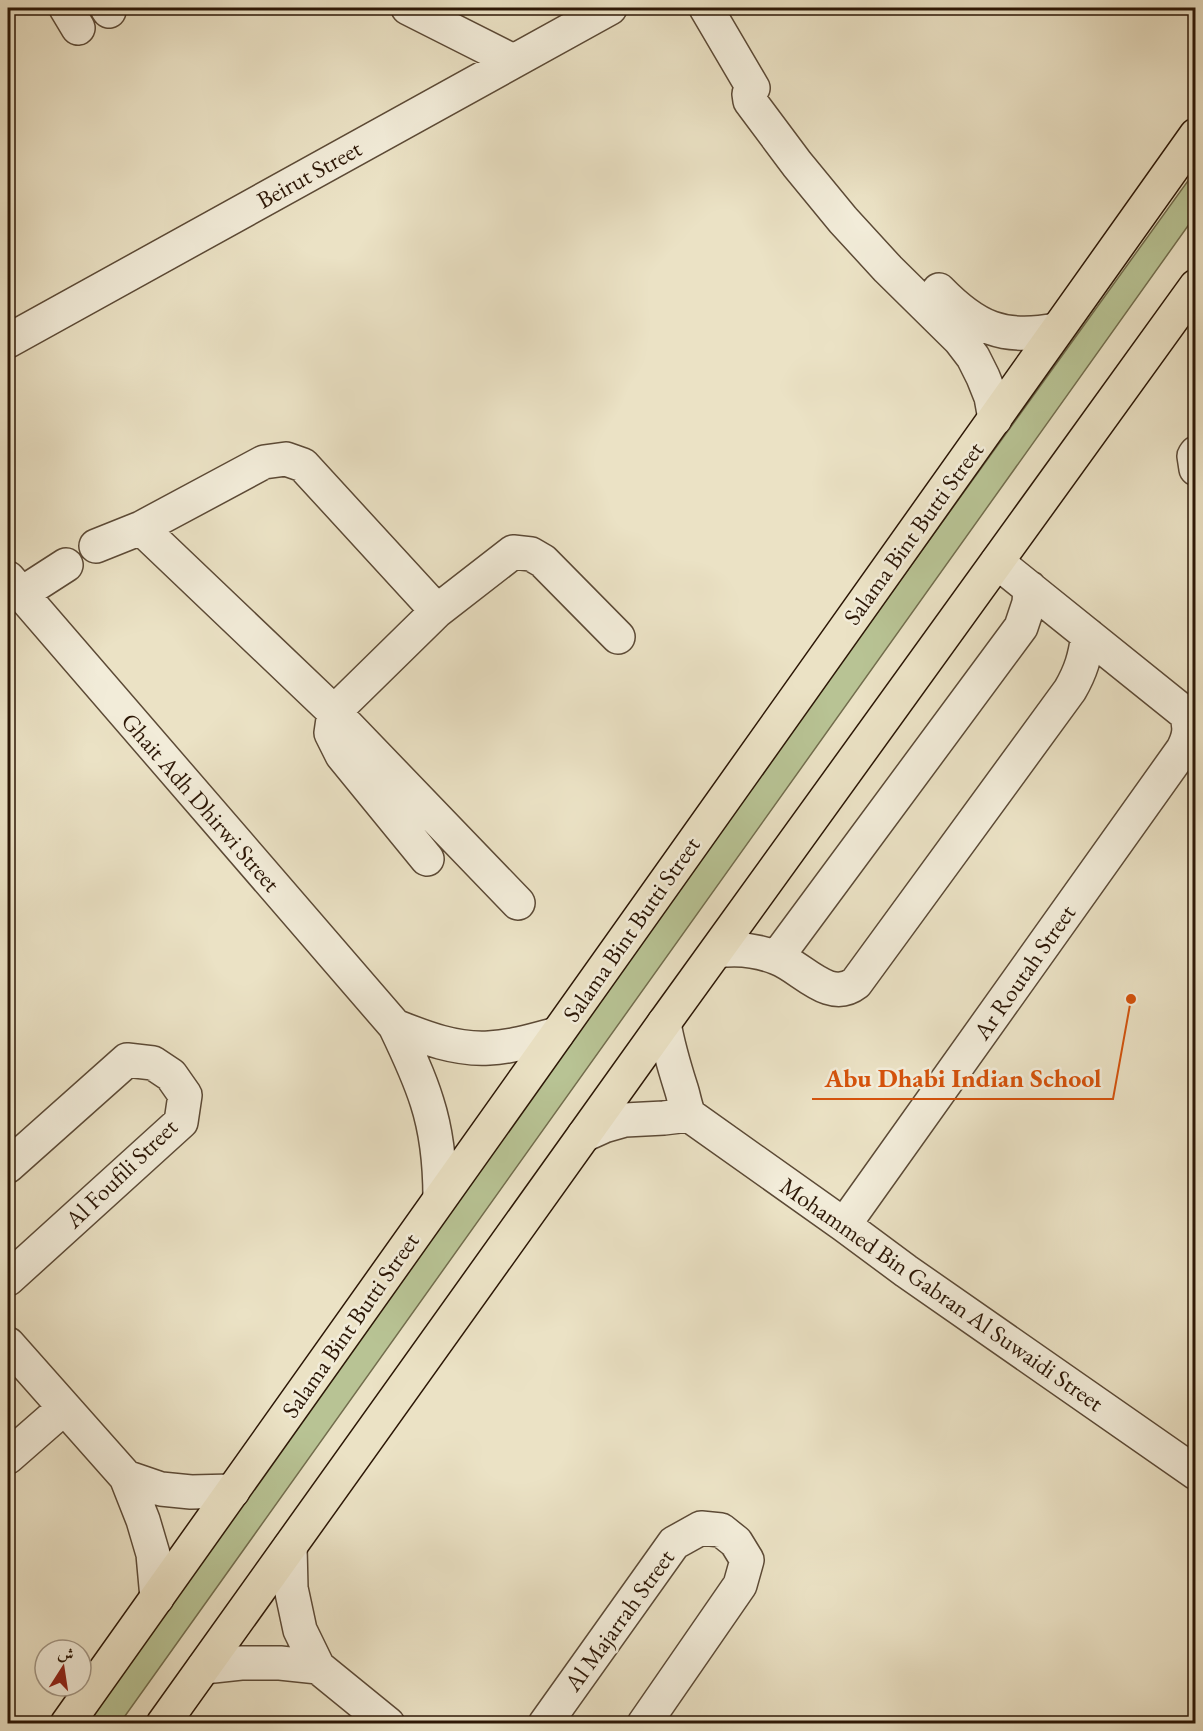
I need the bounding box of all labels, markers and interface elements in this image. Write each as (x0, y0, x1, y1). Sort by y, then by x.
street label: Beirut Street (251, 132, 367, 215)
street label: Salama Bint Butti Street (836, 435, 990, 631)
street label: Ghait Adh Dhirwi Street (115, 706, 288, 898)
street label: Salama Bint Butti Street (555, 830, 707, 1028)
street label: Ar Routah Street (965, 898, 1082, 1046)
callout: Abu Dhabi Indian School (812, 1055, 1113, 1099)
text: Abu Dhabi Indian School (824, 1061, 1101, 1095)
street label: Al Foufili Street (57, 1111, 184, 1235)
street label: Mohammed Bin Gabran Al Suwaidi Street (774, 1170, 1110, 1418)
street label: Salama Bint Butti Street (274, 1226, 426, 1424)
street label: Al Majarrah Street (556, 1543, 681, 1698)
north arrow (33, 1638, 93, 1698)
text: ش (56, 1642, 76, 1666)

